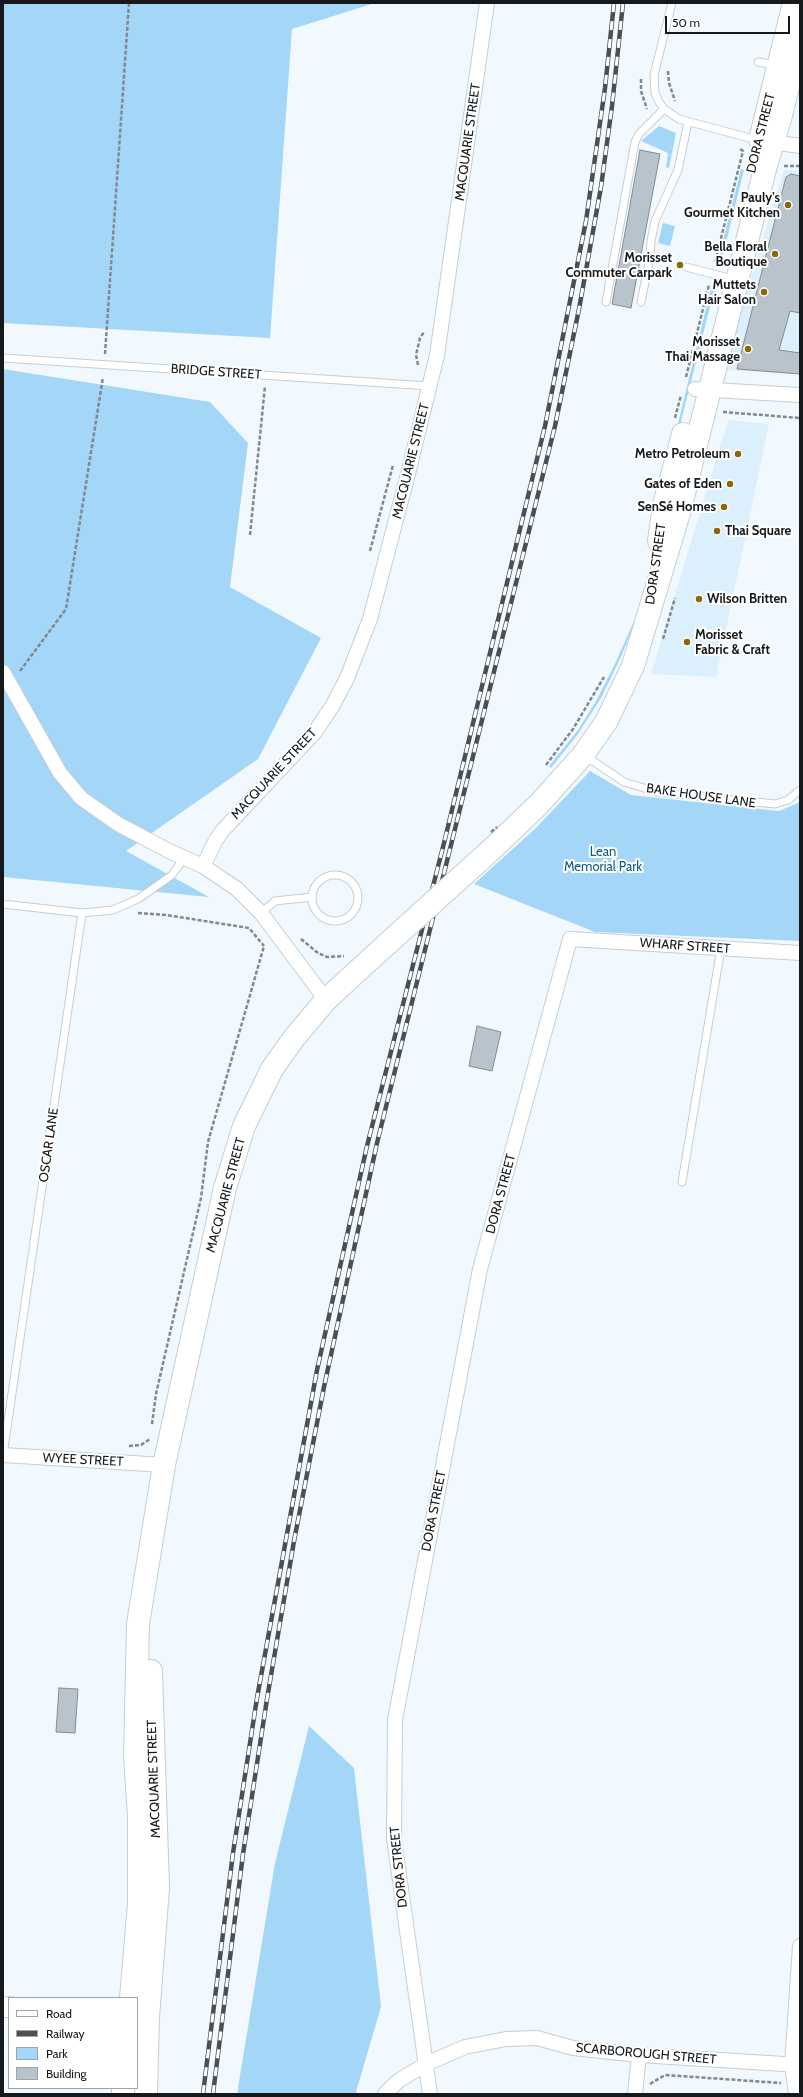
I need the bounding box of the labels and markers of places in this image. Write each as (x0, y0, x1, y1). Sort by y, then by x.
place label: Pauly's Gourmet Kitchen (684, 190, 780, 221)
marker: Pauly's Gourmet Kitchen (783, 200, 793, 210)
place label: Bella Floral Boutique (704, 239, 767, 270)
marker: Bella Floral Boutique (770, 249, 780, 259)
place label: Morisset Commuter Carpark (566, 250, 672, 281)
marker: Morisset Commuter Carpark (675, 260, 685, 270)
place label: Muttets Hair Salon (698, 277, 756, 308)
marker: Muttets Hair Salon (759, 287, 769, 297)
place label: Morisset Thai Massage (665, 334, 740, 365)
marker: Morisset Thai Massage (743, 344, 753, 354)
place label: Metro Petroleum (635, 446, 730, 462)
marker: Metro Petroleum (733, 449, 743, 459)
place label: Gates of Eden (644, 476, 722, 492)
marker: Gates of Eden (725, 479, 735, 489)
place label: SenSé Homes (637, 499, 716, 515)
marker: SenSé Homes (719, 502, 729, 512)
place label: Thai Square (725, 523, 791, 539)
marker: Thai Square (712, 526, 722, 536)
place label: Wilson Britten (707, 591, 787, 607)
marker: Wilson Britten (694, 594, 704, 604)
place label: Morisset Fabric & Craft (695, 627, 770, 658)
marker: Morisset Fabric & Craft (682, 637, 692, 647)

